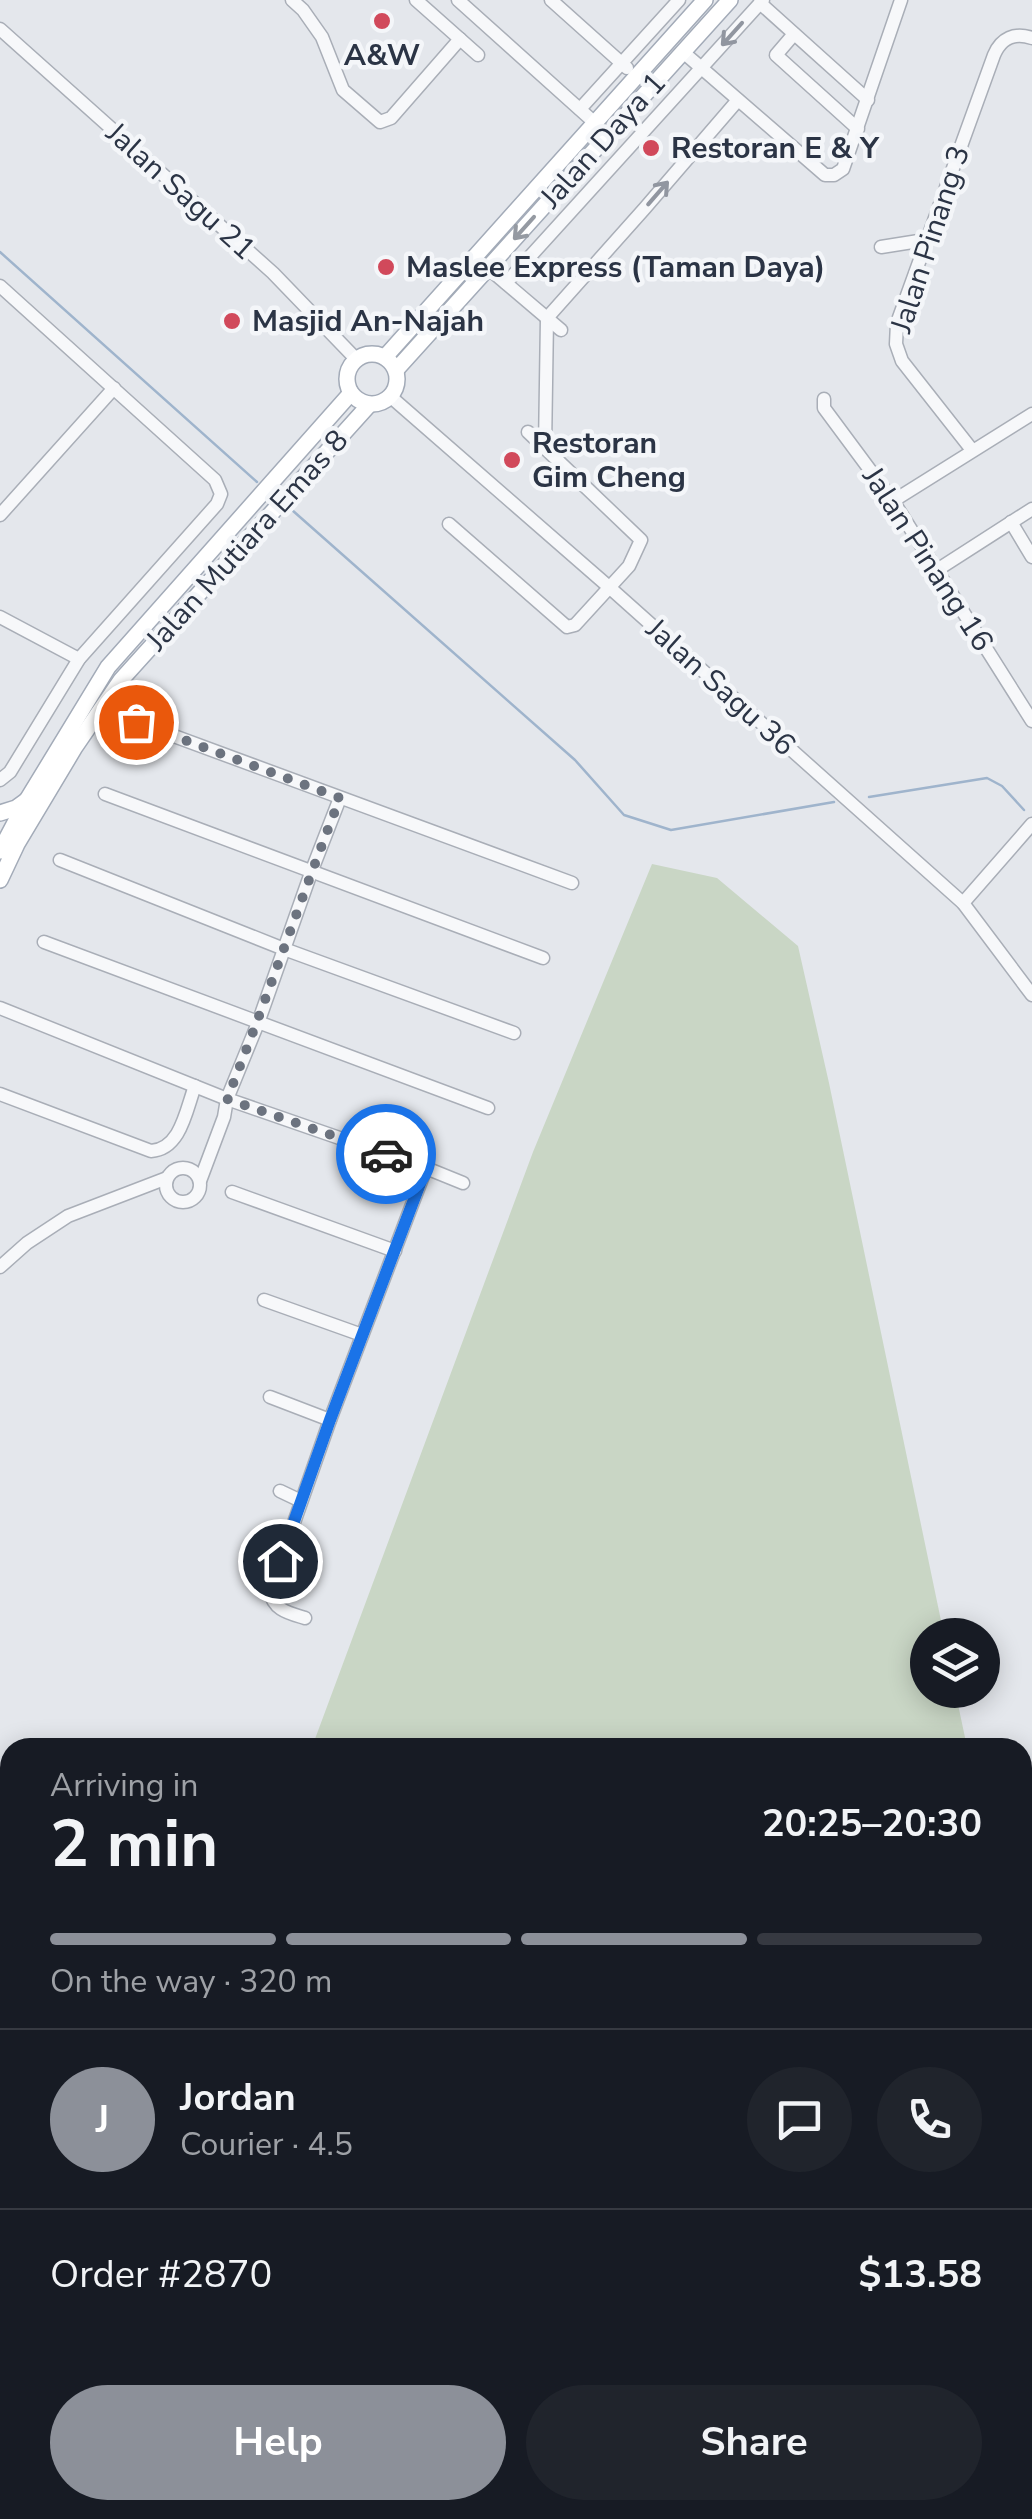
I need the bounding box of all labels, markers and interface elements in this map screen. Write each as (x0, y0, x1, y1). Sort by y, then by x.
marker: A&W (371, 10, 393, 32)
one-way arrow (721, 21, 744, 46)
place label: A&W (344, 35, 420, 76)
street label: Jalan Daya 1 (531, 63, 675, 218)
street label: Jalan Sagu 21 (96, 113, 264, 269)
place label: Restoran E & Y (671, 128, 880, 169)
marker: Restoran E & Y (640, 137, 662, 159)
street label: Jalan Pinang 3 (881, 140, 980, 339)
one-way arrow (647, 180, 669, 206)
one-way arrow (512, 215, 535, 240)
place label: Maslee Express (Taman Daya) (406, 247, 825, 288)
marker: Maslee Express (Taman Daya) (375, 256, 397, 278)
place label: Masjid An-Najah (252, 301, 484, 342)
marker: Masjid An-Najah (221, 310, 243, 332)
street label: Jalan Mutiara Emas 8 (136, 421, 358, 660)
place label: Restoran Gim Cheng (532, 423, 686, 498)
marker: Restoran Gim Cheng (501, 449, 523, 471)
street label: Jalan Pinang 16 (852, 458, 1003, 659)
street label: Jalan Sagu 36 (636, 609, 804, 765)
pin (94, 680, 179, 765)
icon: bag (109, 695, 164, 750)
courier (336, 1104, 436, 1204)
icon: car (359, 1127, 414, 1182)
pin (238, 1519, 323, 1604)
icon: home (253, 1534, 308, 1589)
map controls (910, 1618, 1000, 1708)
button: layers (910, 1618, 1000, 1708)
text: Arriving in (50, 1764, 198, 1807)
text: 20:25–20:30 (762, 1798, 982, 1849)
text: 2 min (50, 1800, 218, 1889)
text: On the way · 320 m (50, 1960, 332, 2003)
button: chat (747, 2067, 852, 2172)
button: phone (877, 2067, 982, 2172)
text: Jordan (180, 2072, 296, 2123)
text: J (96, 2094, 109, 2145)
text: Courier · 4.5 (180, 2123, 353, 2166)
text: Order #2870 (50, 2249, 272, 2300)
text: $13.58 (859, 2249, 982, 2300)
button: Help (50, 2385, 506, 2500)
button: Share (526, 2385, 982, 2500)

